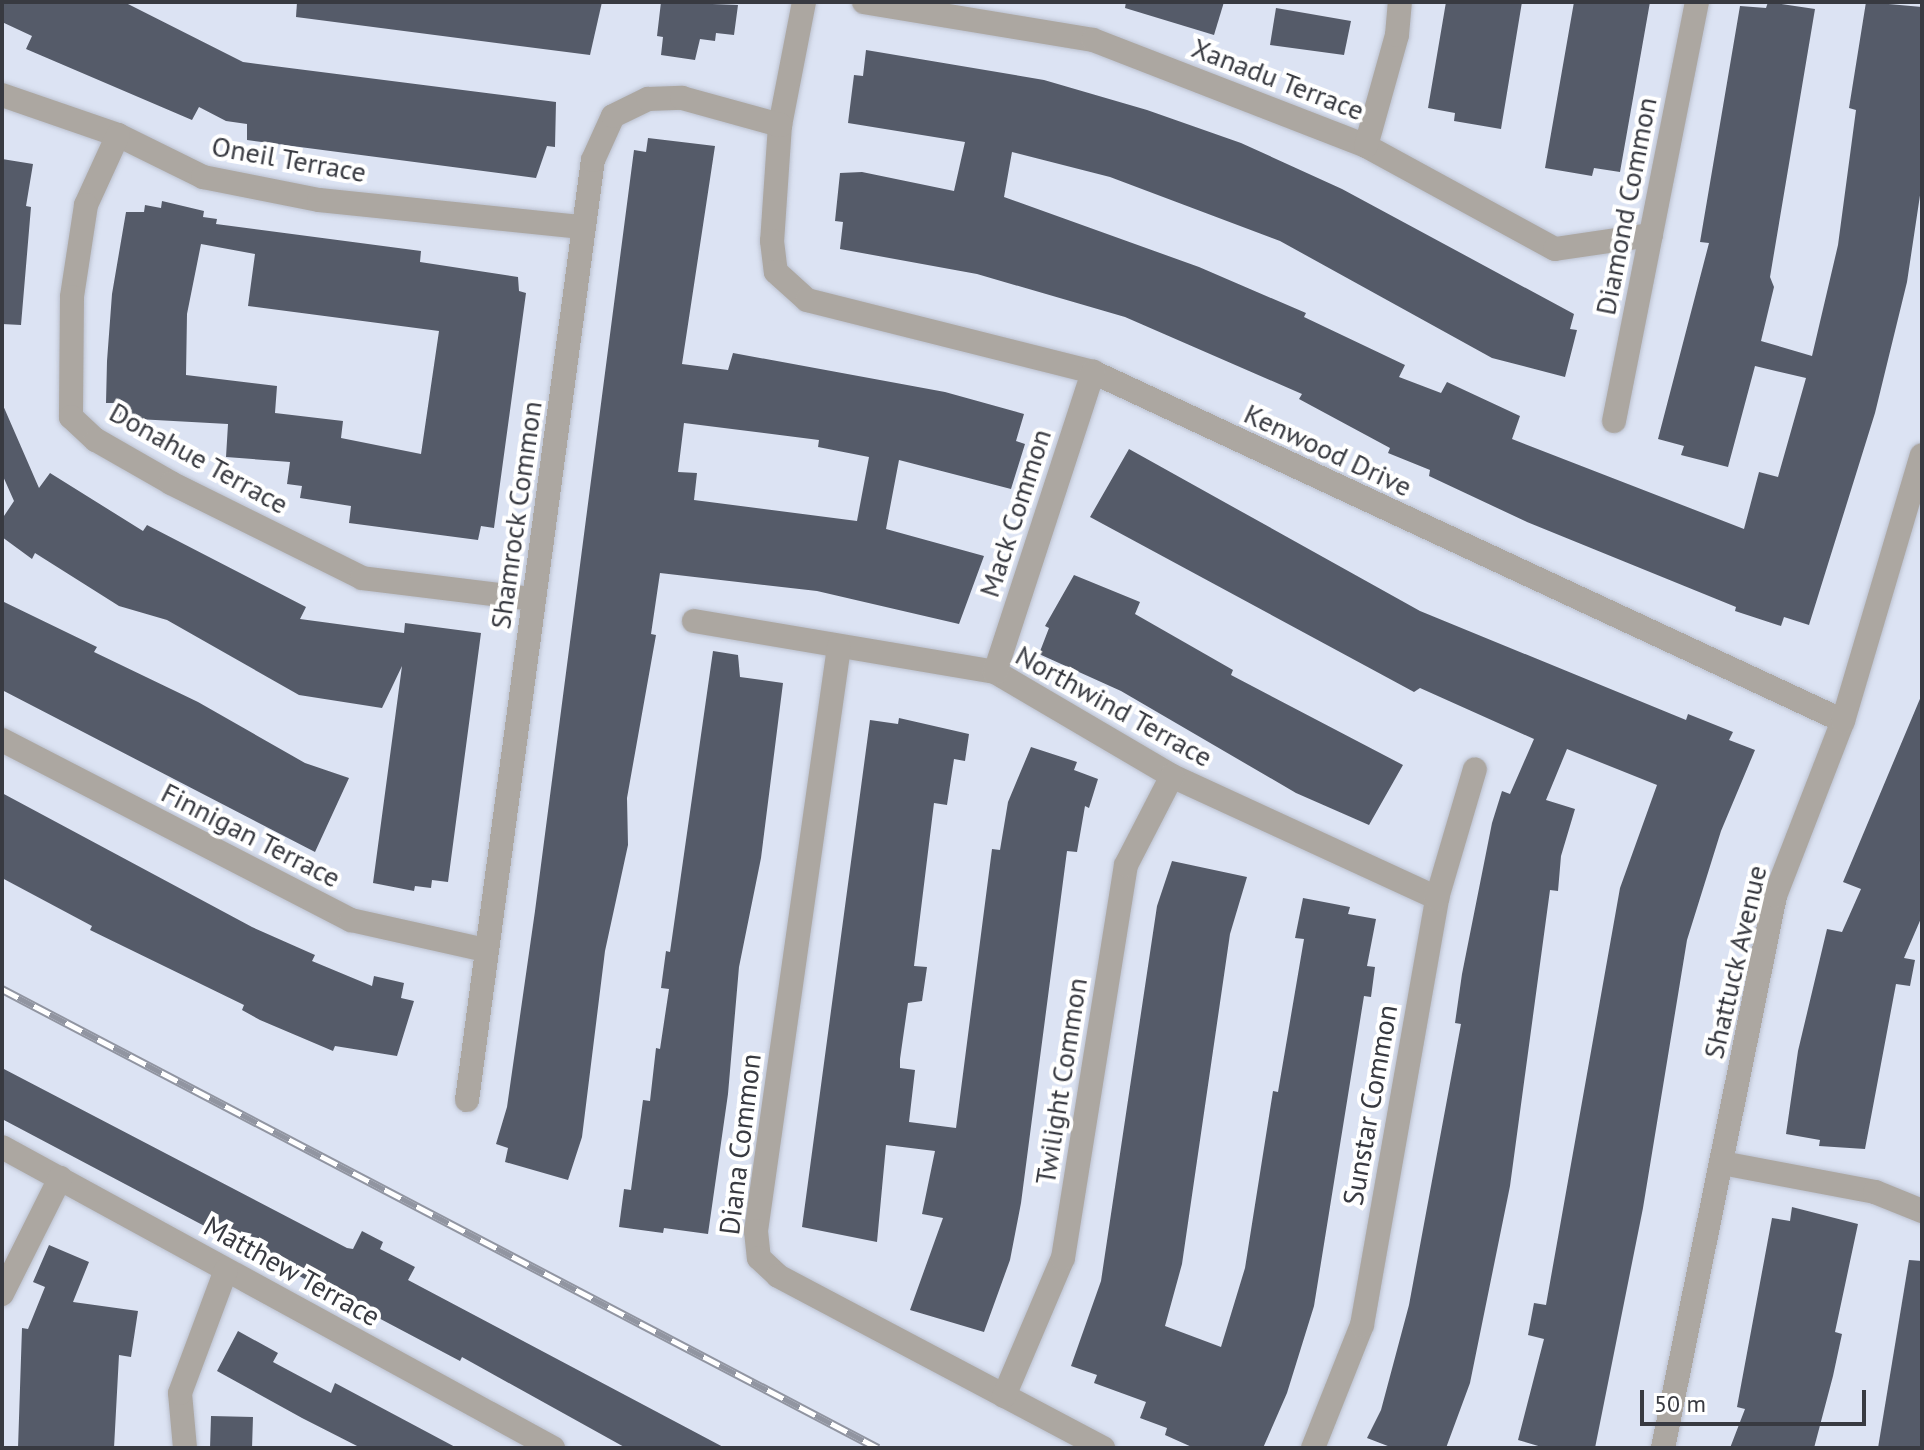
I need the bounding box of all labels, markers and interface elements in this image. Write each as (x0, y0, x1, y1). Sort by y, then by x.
street label: Xanadu Terrace (1187, 31, 1369, 127)
street label: Diamond Common (1588, 94, 1664, 318)
street label: Oneil Terrace (209, 129, 369, 189)
street label: Donahue Terrace (103, 395, 295, 521)
street label: Kenwood Drive (1239, 397, 1417, 503)
street label: Shamrock Common (483, 398, 549, 632)
street label: Mack Common (972, 424, 1058, 602)
street label: Northwind Terrace (1010, 638, 1218, 774)
street label: Finnigan Terrace (156, 775, 346, 895)
street label: Shattuck Avenue (1696, 861, 1774, 1063)
street label: Twilight Common (1028, 975, 1094, 1187)
street label: Sunstar Common (1336, 1002, 1404, 1208)
street label: Diana Common (712, 1052, 768, 1236)
street label: Matthew Terrace (197, 1208, 387, 1334)
scale bar (1644, 1374, 1870, 1424)
text: 50 m (1654, 1388, 1706, 1419)

